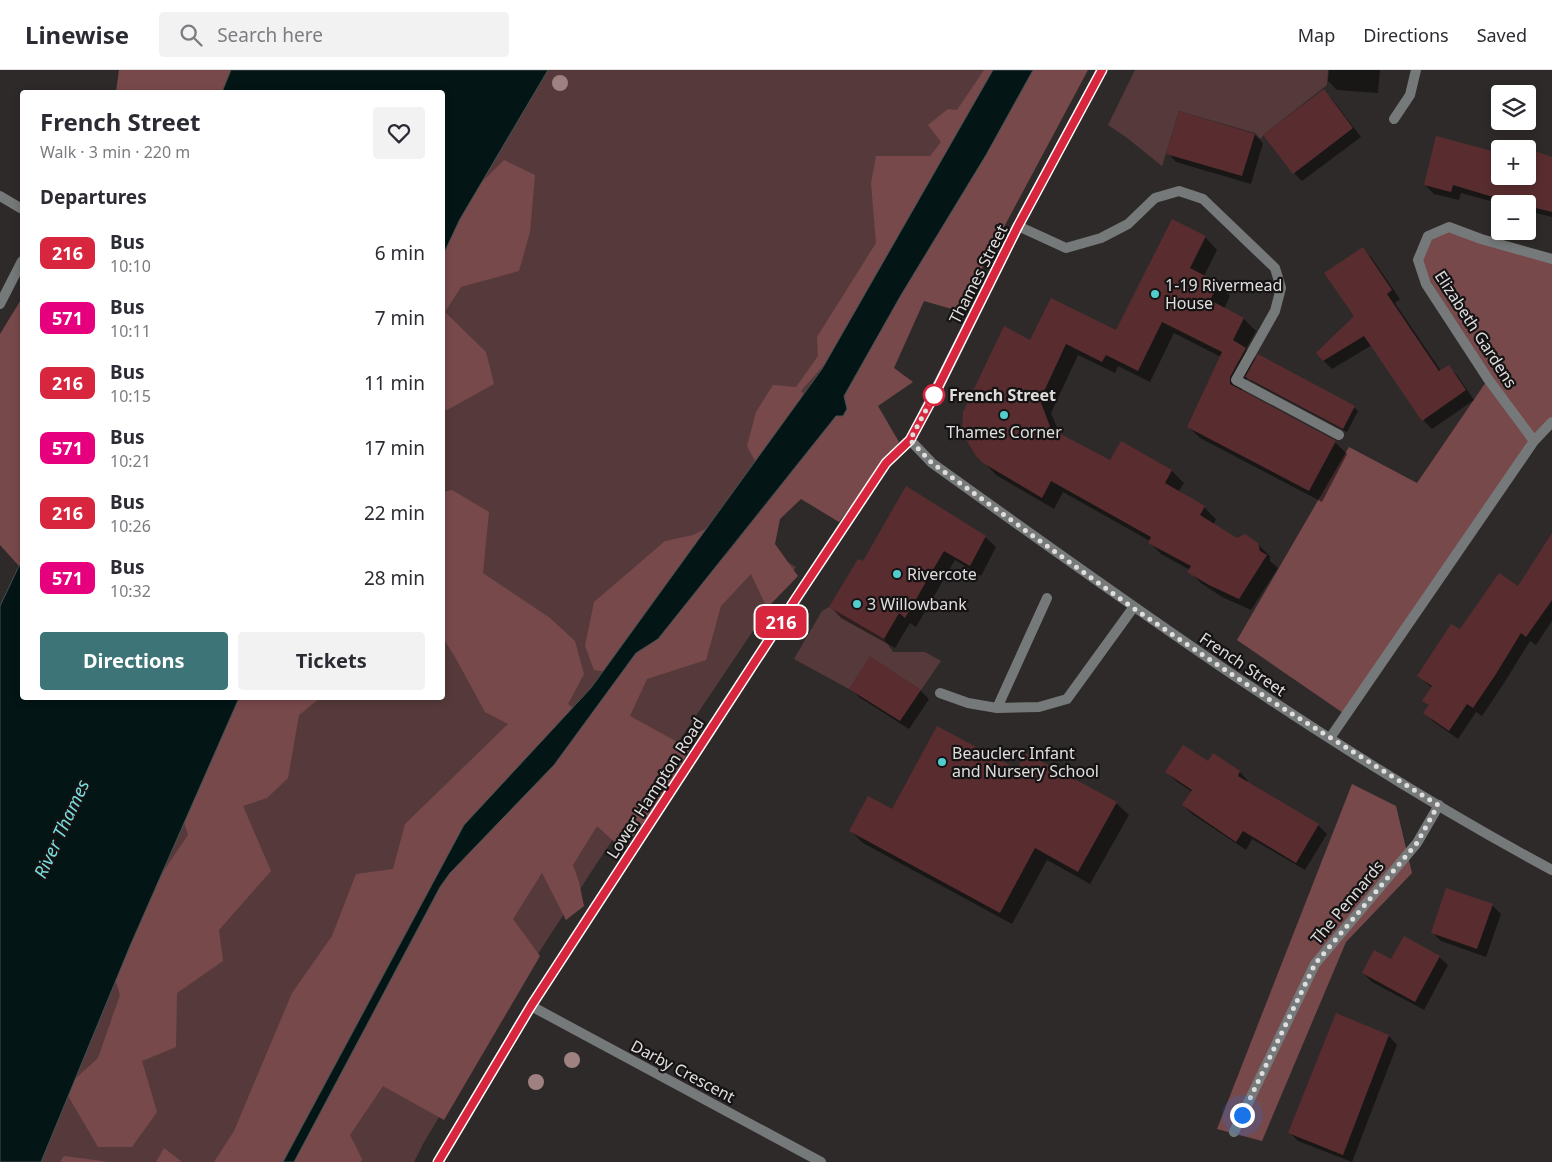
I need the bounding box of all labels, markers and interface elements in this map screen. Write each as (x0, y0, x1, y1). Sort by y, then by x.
search box (159, 12, 509, 57)
text: Linewise (25, 18, 129, 51)
icon: search (177, 21, 205, 49)
text: Search here (217, 22, 323, 48)
text: Map (1298, 23, 1335, 47)
text: Directions (1363, 23, 1449, 47)
text: Saved (1477, 23, 1527, 47)
map controls (1491, 85, 1536, 240)
button: layers (1491, 85, 1536, 130)
text: French Street (40, 105, 201, 138)
button: heart (373, 107, 425, 159)
button: + (1491, 140, 1536, 185)
text: Walk · 3 min · 220 m (40, 141, 190, 163)
text: Departures (40, 184, 147, 210)
button: − (1491, 195, 1536, 240)
street label: Thames Street (944, 221, 1012, 327)
text: Bus (110, 229, 145, 255)
text: 6 min (375, 240, 425, 266)
text: 216 (52, 241, 83, 265)
text: 10:10 (110, 255, 151, 277)
street label: Elizabeth Gardens (1430, 266, 1522, 392)
place label: 1-19 Rivermead House (1165, 274, 1282, 314)
marker: 1-19 Rivermead House (1149, 288, 1161, 300)
text: Bus (110, 294, 145, 320)
text: 7 min (375, 305, 425, 331)
text: 571 (52, 306, 83, 330)
text: 10:11 (110, 320, 151, 342)
text: Bus (110, 359, 145, 385)
text: 11 min (364, 370, 425, 396)
text: 216 (52, 371, 83, 395)
marker: French Street (923, 384, 945, 406)
place label: French Street (949, 384, 1056, 406)
text: 10:15 (110, 385, 151, 407)
marker: Thames Corner (998, 409, 1010, 421)
place label: Thames Corner (946, 421, 1062, 443)
text: Bus (110, 424, 145, 450)
text: 17 min (364, 435, 425, 461)
text: 571 (52, 436, 83, 460)
text: 10:21 (110, 450, 151, 472)
text: Bus (110, 489, 145, 515)
text: 22 min (364, 500, 425, 526)
text: 216 (52, 501, 83, 525)
text: 10:26 (110, 515, 151, 537)
text: Bus (110, 554, 145, 580)
place label: Rivercote (907, 563, 977, 585)
text: 28 min (364, 565, 425, 591)
text: 571 (52, 566, 83, 590)
marker: Rivercote (891, 568, 903, 580)
text: 10:32 (110, 580, 151, 602)
place label: 3 Willowbank (867, 593, 967, 615)
marker: 3 Willowbank (851, 598, 863, 610)
line badge: 216 (752, 606, 810, 638)
text: 216 (766, 610, 796, 634)
street label: French Street (1195, 627, 1291, 701)
button: Directions (40, 632, 228, 690)
button: Tickets (238, 632, 425, 690)
street label: Lower Hampton Road (601, 713, 709, 863)
place label: Beauclerc Infant and Nursery School (952, 742, 1099, 782)
marker: Beauclerc Infant and Nursery School (936, 756, 948, 768)
water label: River Thames (28, 775, 95, 882)
street label: The Pennards (1305, 855, 1389, 949)
street label: Darby Crescent (627, 1034, 739, 1108)
your location (1230, 1103, 1255, 1128)

